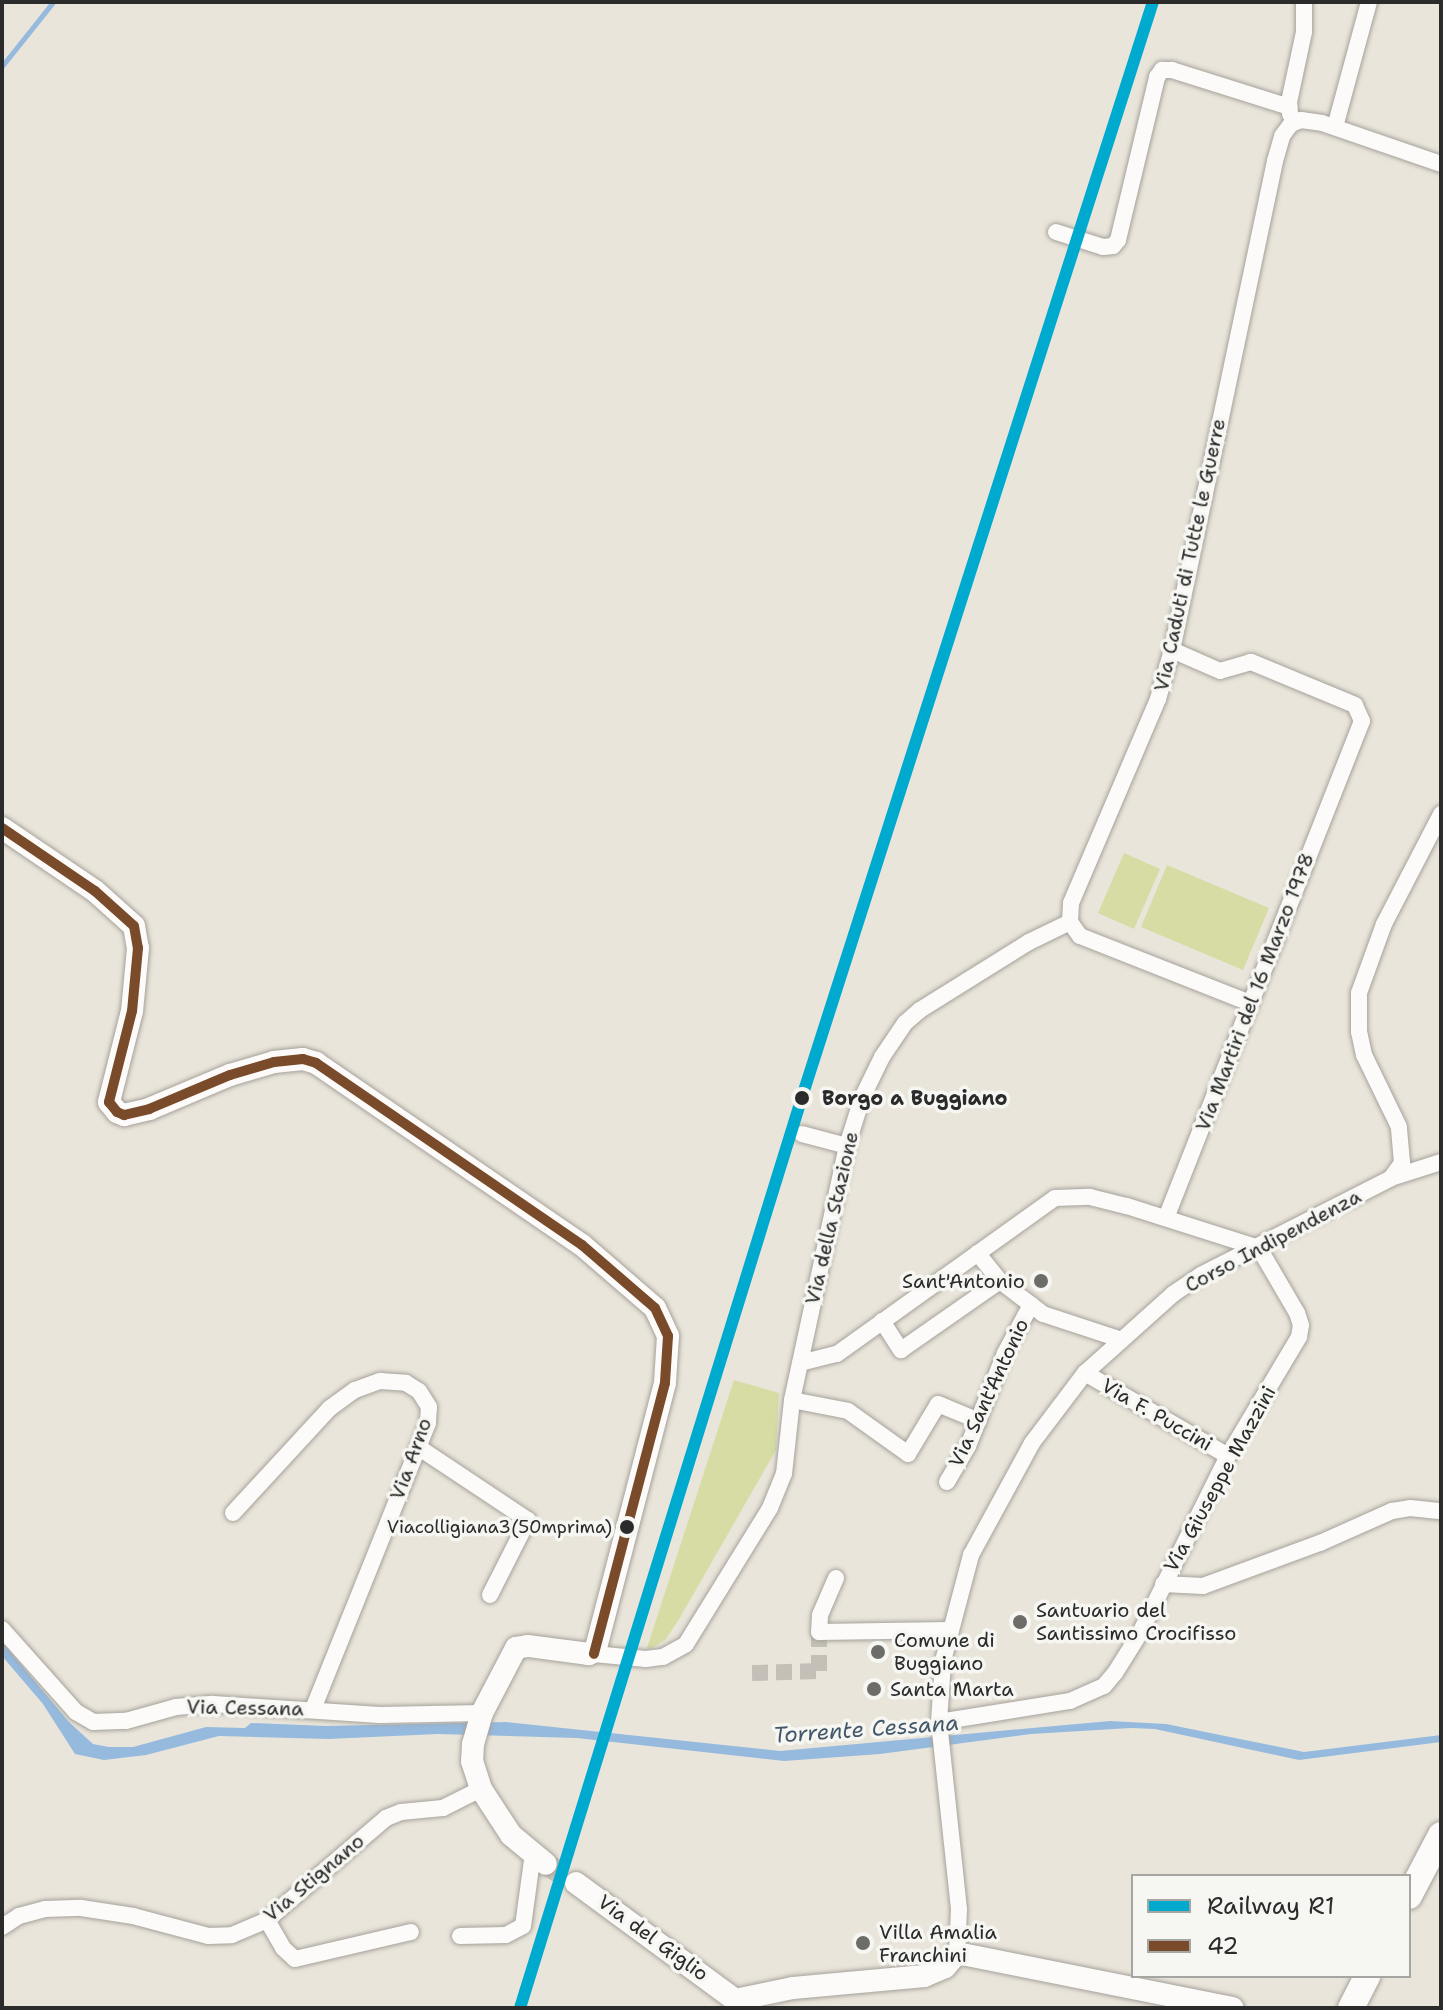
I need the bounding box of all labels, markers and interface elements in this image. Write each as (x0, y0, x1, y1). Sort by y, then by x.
street label: Via Caduti di Tutte le Guerre (1149, 416, 1231, 694)
street label: Via Martiri del 16 Marzo 1978 (1191, 849, 1319, 1135)
marker: Borgo a Buggiano (789, 1085, 815, 1111)
place label: Borgo a Buggiano (822, 1086, 1007, 1110)
street label: Via della Stazione (800, 1129, 864, 1307)
street label: Corso Indipendenza (1181, 1184, 1365, 1298)
place label: Sant'Antonio (902, 1269, 1025, 1293)
marker: Sant'Antonio (1032, 1272, 1050, 1290)
street label: Via Sant'Antonio (944, 1315, 1034, 1471)
street label: Via F. Puccini (1097, 1374, 1217, 1456)
street label: Via Giuseppe Mazzini (1159, 1382, 1281, 1576)
street label: Via Arno (385, 1415, 437, 1503)
place label: Viacolligiana3(50mprima) (387, 1516, 612, 1538)
marker: Viacolligiana3(50mprima) (619, 1519, 635, 1535)
place label: Santuario del Santissimo Crocifisso (1036, 1598, 1236, 1645)
marker: Santuario del Santissimo Crocifisso (1011, 1613, 1029, 1631)
place label: Comune di Buggiano (894, 1628, 995, 1675)
marker: Comune di Buggiano (869, 1643, 887, 1661)
place label: Santa Marta (890, 1677, 1014, 1701)
marker: Santa Marta (865, 1680, 883, 1698)
street label: Via Cessana (186, 1695, 304, 1721)
water label: Torrente Cessana (772, 1709, 960, 1749)
street label: Via Stignano (259, 1829, 369, 1927)
legend (1131, 1874, 1411, 1978)
street label: Via del Giglio (593, 1890, 713, 1986)
text: Railway R1 (1207, 1890, 1335, 1922)
place label: Villa Amalia Franchini (879, 1920, 997, 1967)
text: 42 (1207, 1930, 1239, 1962)
marker: Villa Amalia Franchini (854, 1934, 872, 1952)

